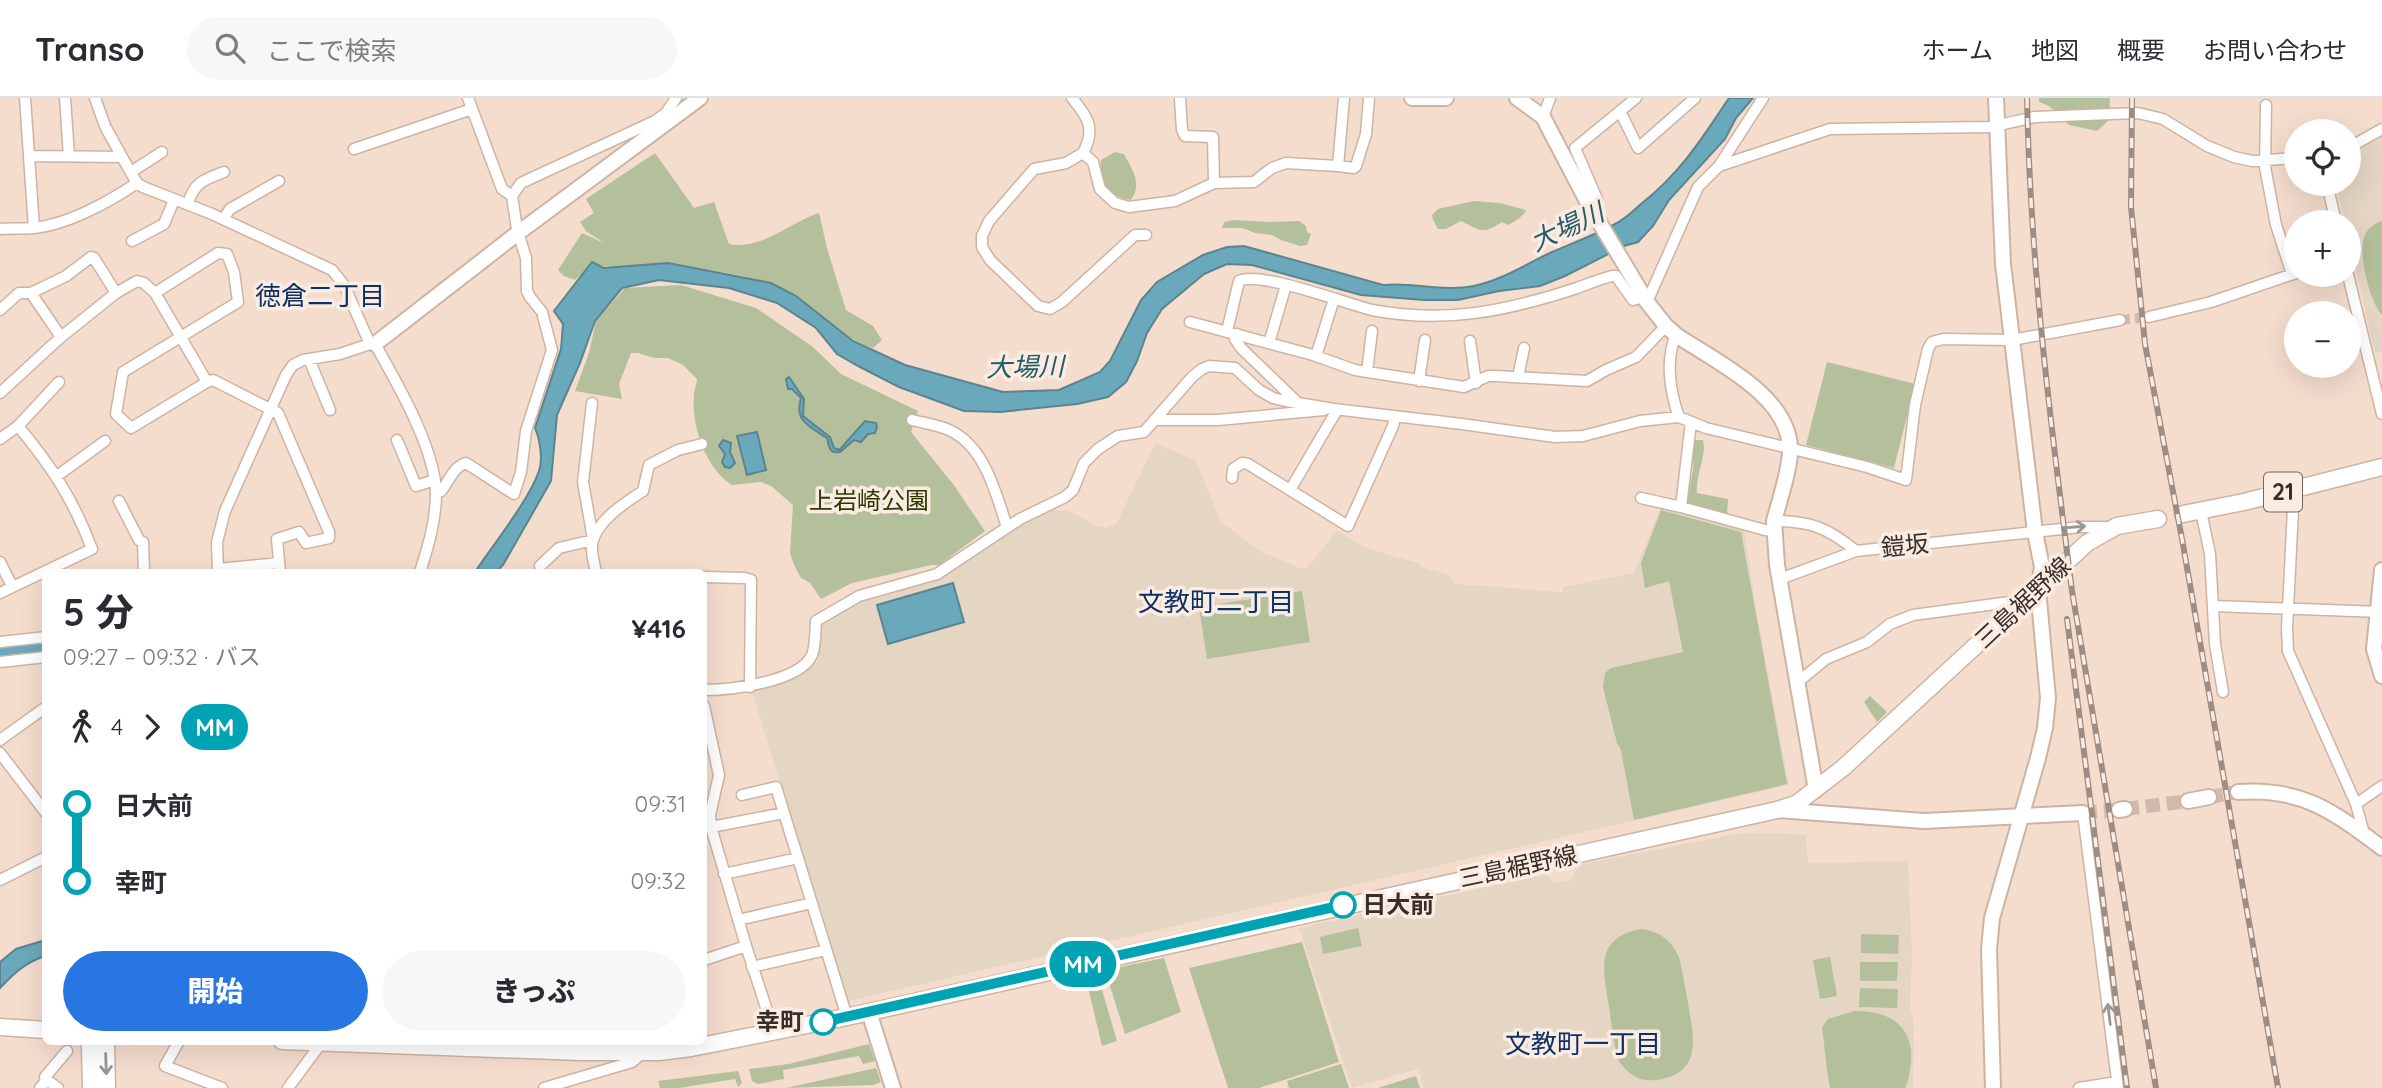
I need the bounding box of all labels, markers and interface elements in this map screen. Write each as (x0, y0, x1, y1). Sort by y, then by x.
search box (187, 17, 677, 80)
text: Transo (35, 28, 145, 69)
icon: search (211, 29, 249, 67)
text: ここで検索 (267, 34, 397, 67)
text: ホーム (1922, 35, 1993, 65)
text: 地図 (2031, 35, 2079, 65)
text: 概要 (2117, 35, 2165, 65)
text: お問い合わせ (2203, 35, 2347, 65)
map controls (2284, 119, 2361, 378)
button: locate (2284, 119, 2361, 196)
water label: 大場川 (1524, 194, 1612, 258)
button: + (2284, 210, 2361, 287)
district label: 徳倉二丁目 (255, 279, 385, 312)
button: − (2284, 301, 2361, 378)
water label: 大場川 (986, 349, 1067, 384)
road number: 21 (2264, 472, 2302, 512)
park label: 上岩崎公園 (809, 485, 929, 515)
one-way arrow (2063, 521, 2086, 534)
street label: 鎧坂 (1879, 528, 1930, 562)
street label: 三島裾野線 (1968, 550, 2076, 654)
district label: 文教町二丁目 (1138, 585, 1294, 618)
text: 5 分 (63, 588, 134, 636)
text: ¥416 (632, 612, 686, 645)
text: 09:27 – 09:32 · バス (63, 642, 261, 671)
icon: walk (63, 708, 101, 746)
icon: forward (133, 708, 171, 746)
text: 4 (111, 712, 123, 741)
text: MM (195, 712, 234, 742)
text: 日大前 (115, 789, 193, 822)
text: 09:31 (635, 789, 686, 818)
street label: 三島裾野線 (1456, 839, 1580, 893)
text: 幸町 (115, 866, 167, 899)
text: 09:32 (630, 866, 686, 895)
place label: 日大前 (1362, 889, 1434, 919)
marker: 日大前 (1330, 892, 1356, 918)
line badge: MM (1052, 941, 1114, 987)
text: MM (1063, 949, 1103, 979)
button: 開始 (63, 951, 368, 1031)
button: きっぷ (382, 951, 686, 1031)
one-way arrow (2102, 1004, 2115, 1026)
place label: 幸町 (756, 1006, 804, 1036)
marker: 幸町 (810, 1009, 836, 1035)
district label: 文教町一丁目 (1505, 1027, 1661, 1060)
one-way arrow (100, 1052, 113, 1075)

